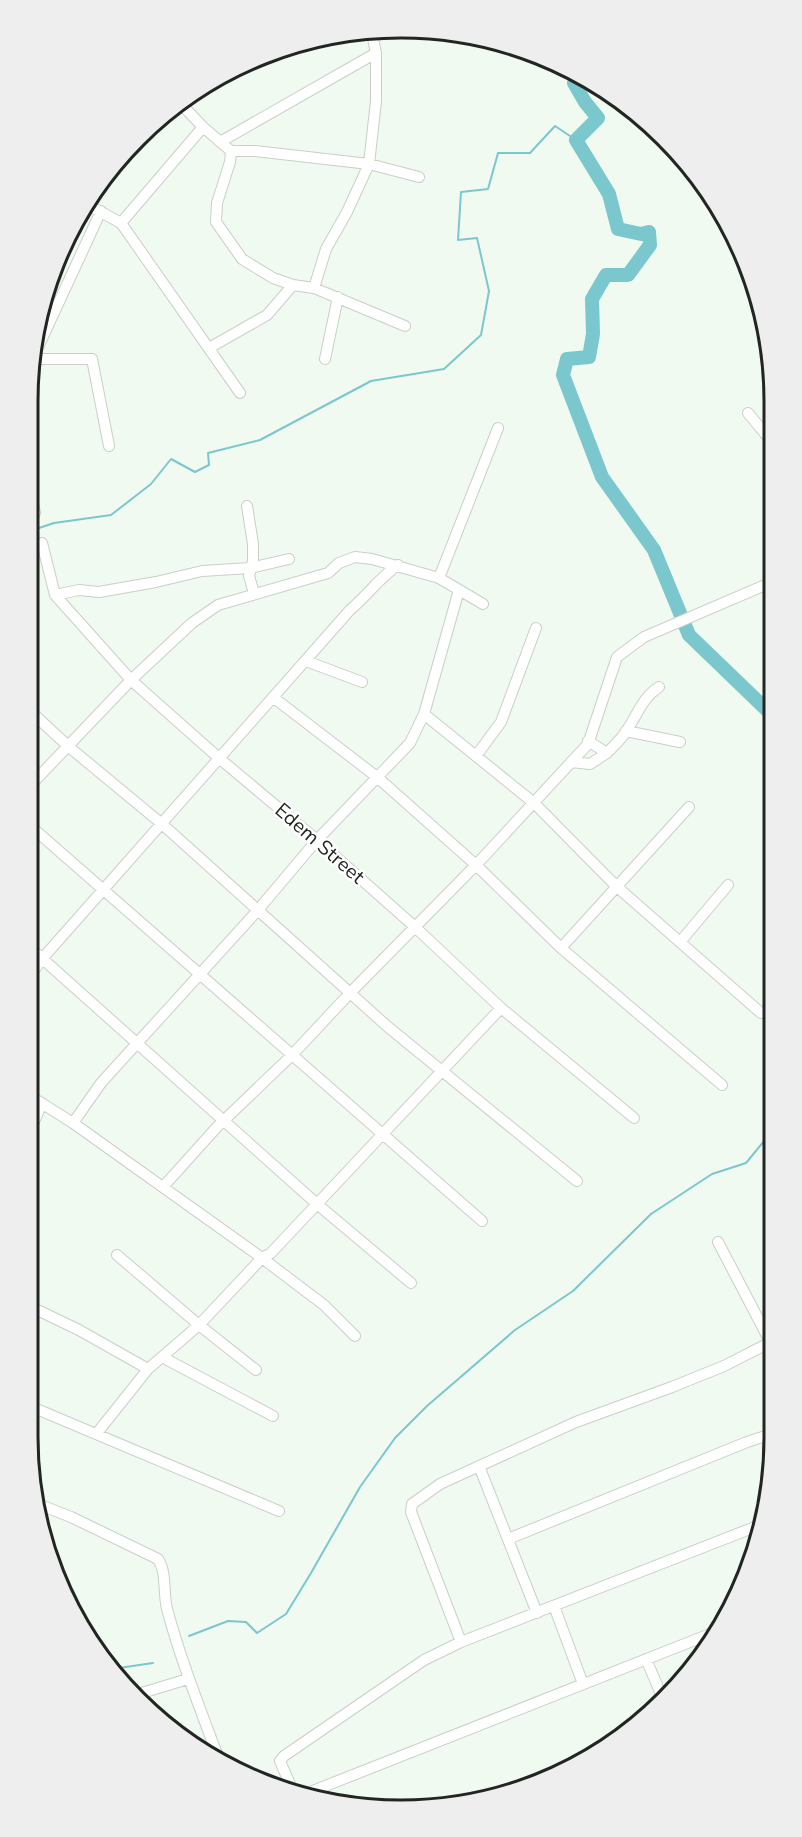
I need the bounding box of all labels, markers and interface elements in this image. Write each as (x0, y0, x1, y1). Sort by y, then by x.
street label: Edem Street (269, 797, 371, 891)

